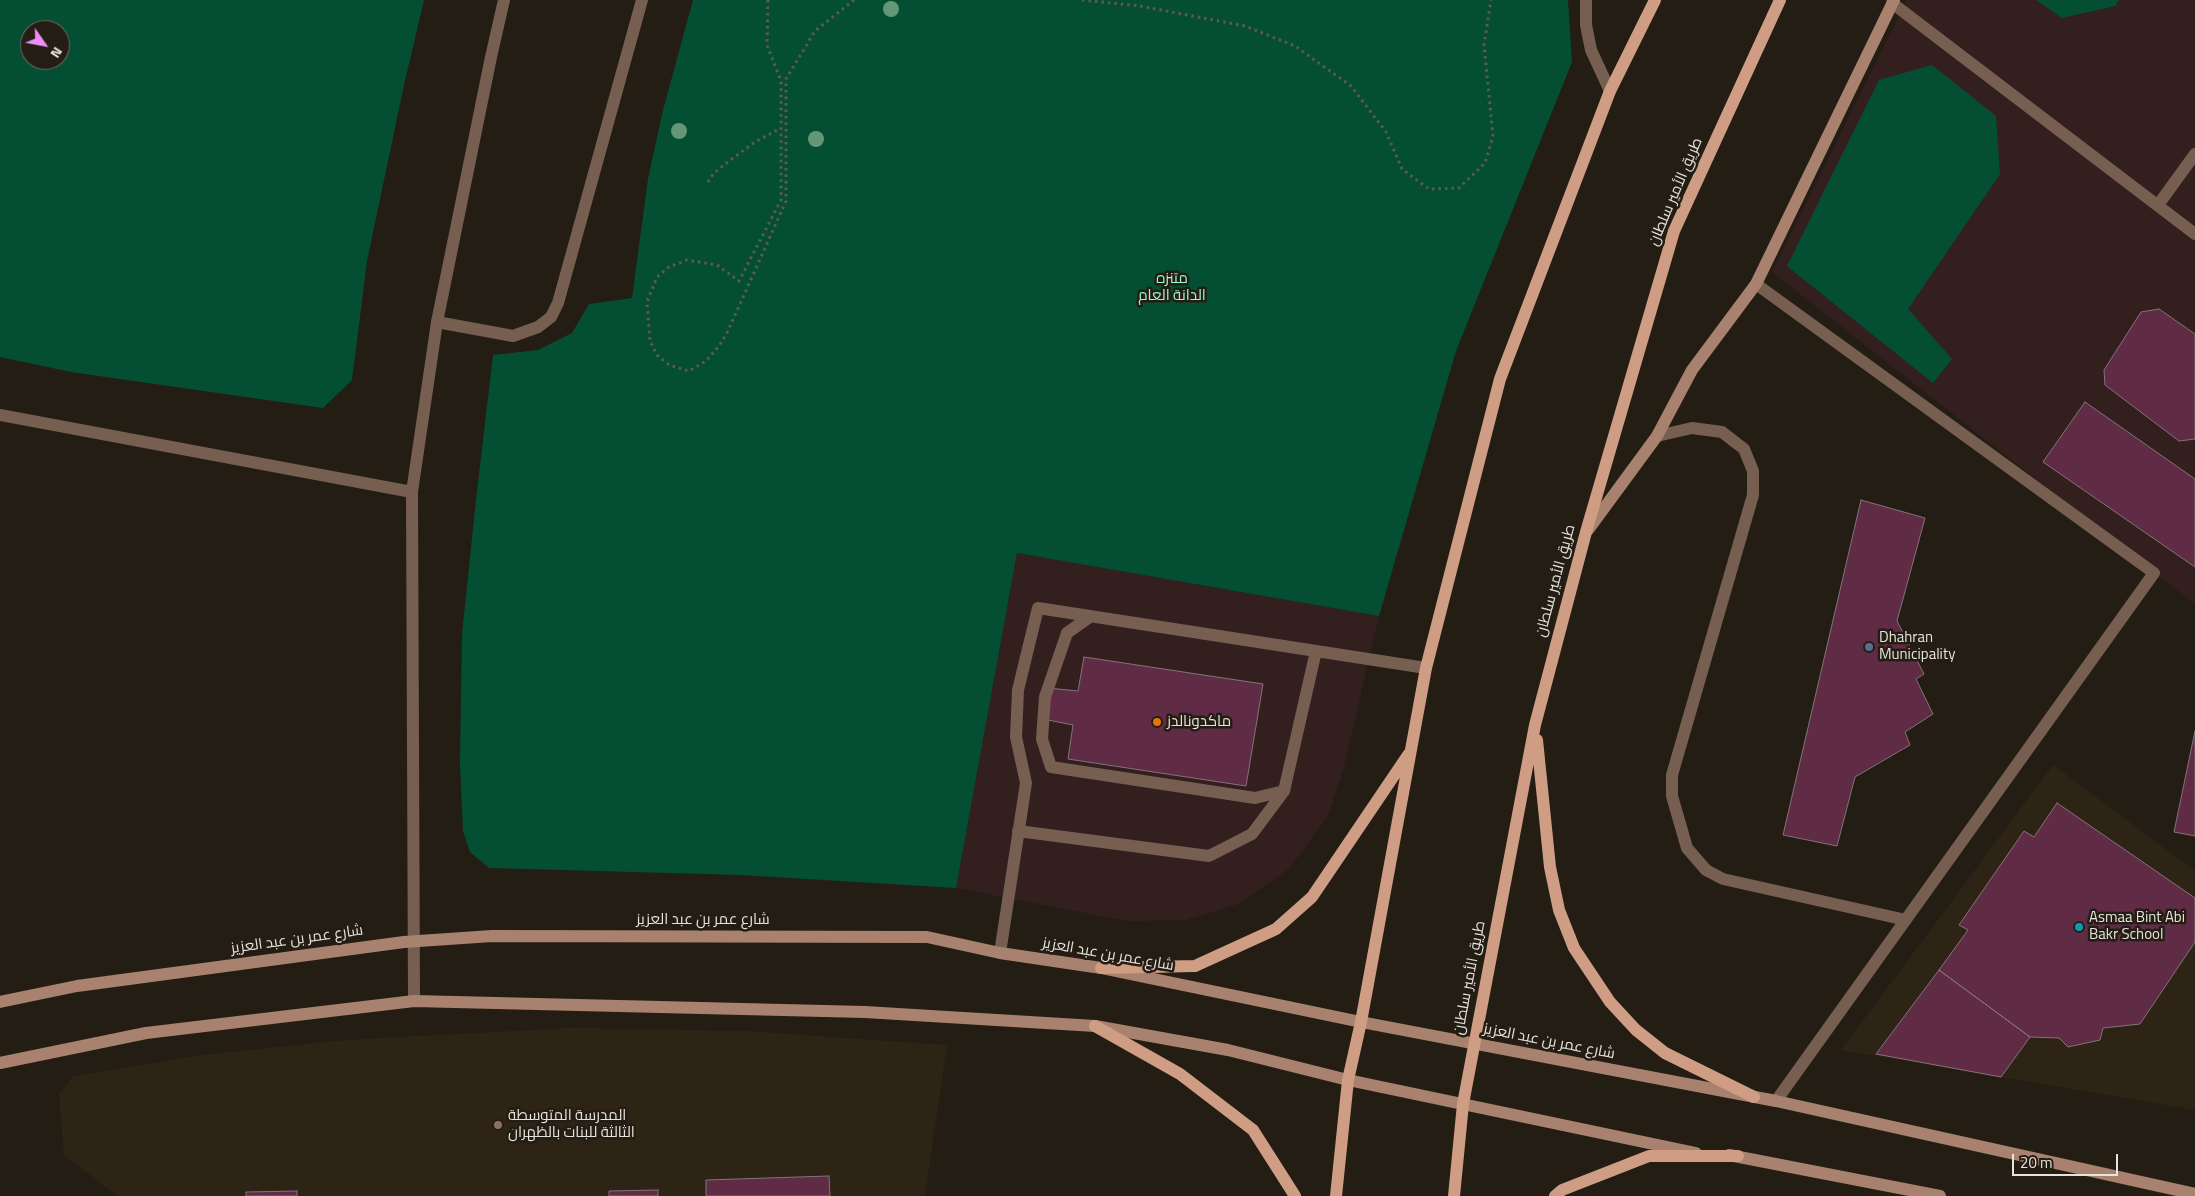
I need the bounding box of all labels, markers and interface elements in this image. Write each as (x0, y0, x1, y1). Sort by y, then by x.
north arrow (20, 20, 70, 70)
text: N (46, 43, 69, 63)
street label: طريق الأمير سلطان (1645, 135, 1707, 249)
park label: متنزه الدانة العام (1138, 270, 1206, 305)
street label: طريق الأمير سلطان (1532, 523, 1580, 639)
place label: Dhahran Municipality (1879, 629, 1955, 664)
marker: Dhahran Municipality (1863, 641, 1875, 653)
place label: ماكدونالدز (1167, 713, 1231, 731)
marker: ماكدونالدز (1151, 716, 1163, 728)
place label: Asmaa Bint Abi Bakr School (2089, 909, 2185, 944)
street label: شارع عمر بن عبد العزيز (636, 911, 770, 929)
street label: طريق الأمير سلطان (1450, 919, 1490, 1037)
marker: Asmaa Bint Abi Bakr School (2073, 921, 2085, 933)
street label: شارع عمر بن عبد العزيز (230, 922, 364, 958)
street label: شارع عمر بن عبد العزيز (1041, 935, 1175, 975)
street label: شارع عمر بن عبد العزيز (1482, 1020, 1616, 1064)
place label: المدرسة المتوسطة الثالثة للبنات بالظهران (508, 1107, 635, 1142)
marker: المدرسة المتوسطة الثالثة للبنات بالظهران (492, 1119, 504, 1131)
scale bar (2015, 1144, 2121, 1176)
text: 20 m (2020, 1151, 2053, 1174)

